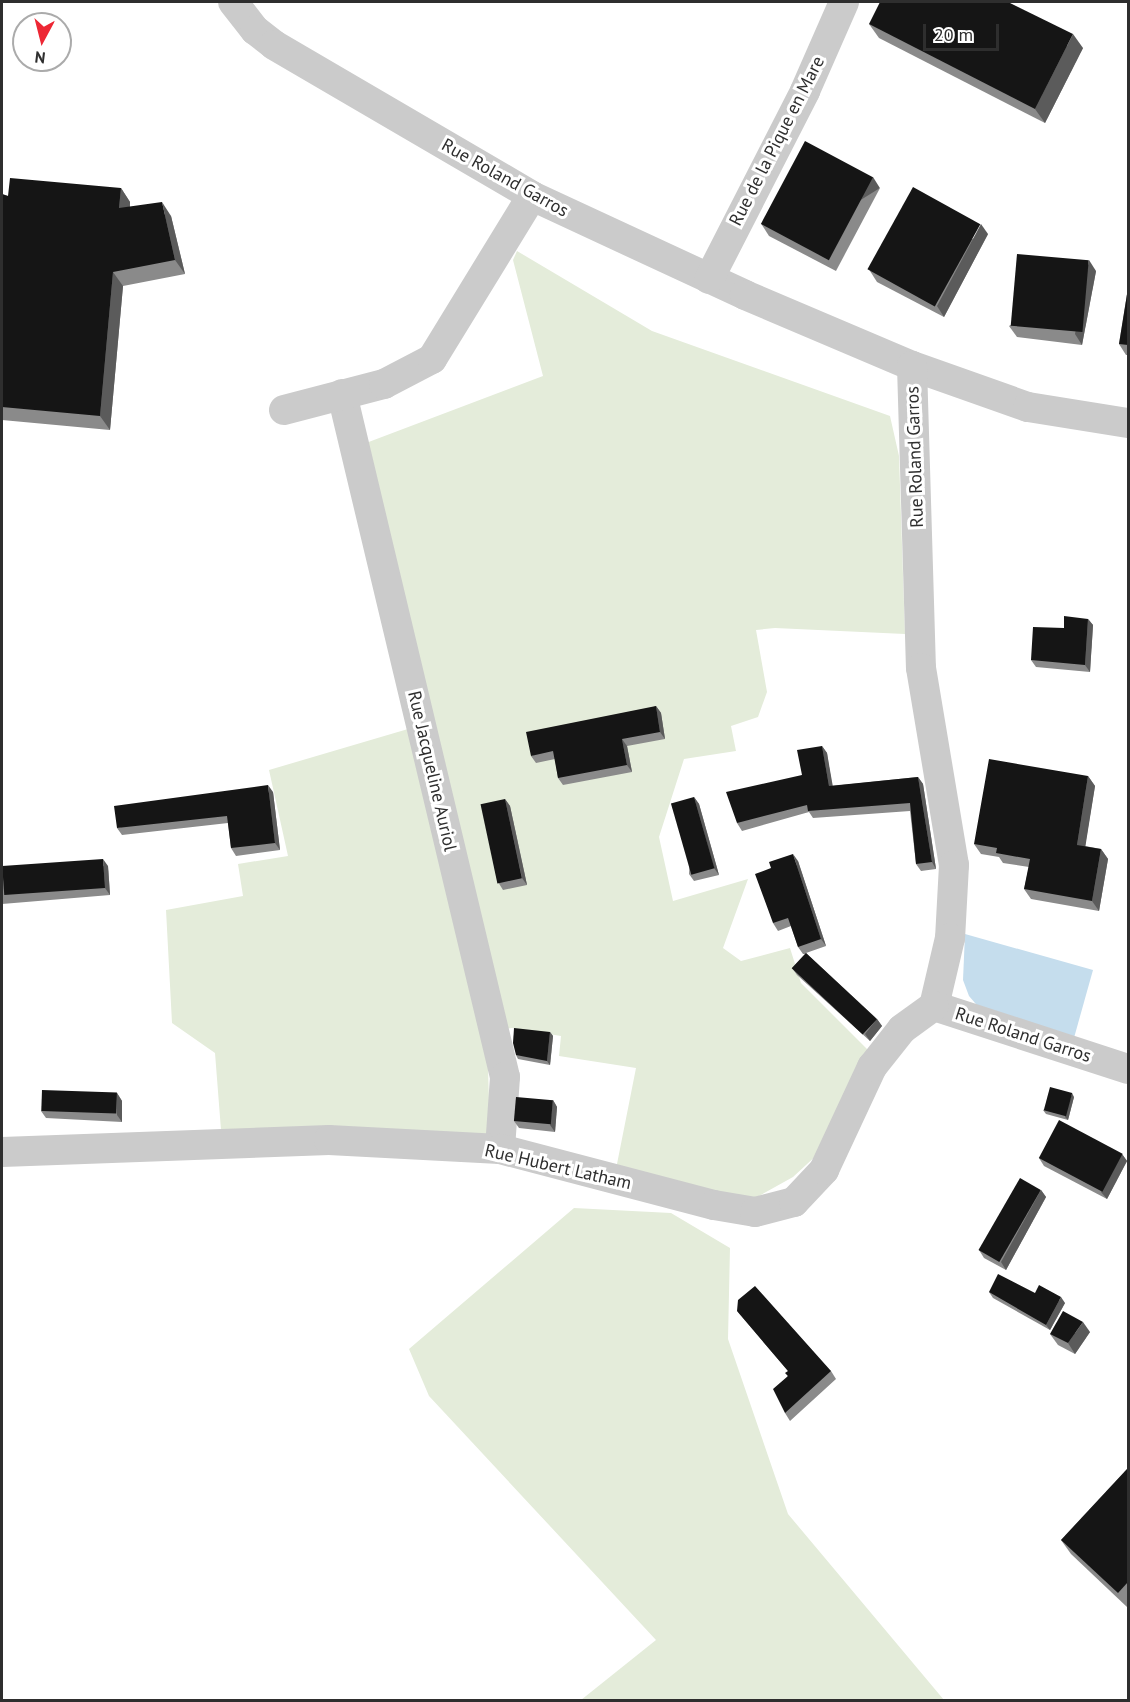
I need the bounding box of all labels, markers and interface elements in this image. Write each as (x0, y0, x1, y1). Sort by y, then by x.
north arrow (12, 12, 72, 72)
scale bar (926, 12, 1002, 50)
text: 20 m (934, 23, 973, 46)
text: N (34, 47, 46, 68)
street label: Rue de la Pique en Mare (725, 53, 829, 229)
street label: Rue Roland Garros (438, 134, 572, 222)
street label: Rue Roland Garros (902, 386, 928, 528)
street label: Rue Jacqueline Auriol (403, 688, 461, 854)
street label: Rue Roland Garros (952, 1003, 1094, 1067)
street label: Rue Hubert Latham (483, 1140, 633, 1194)

